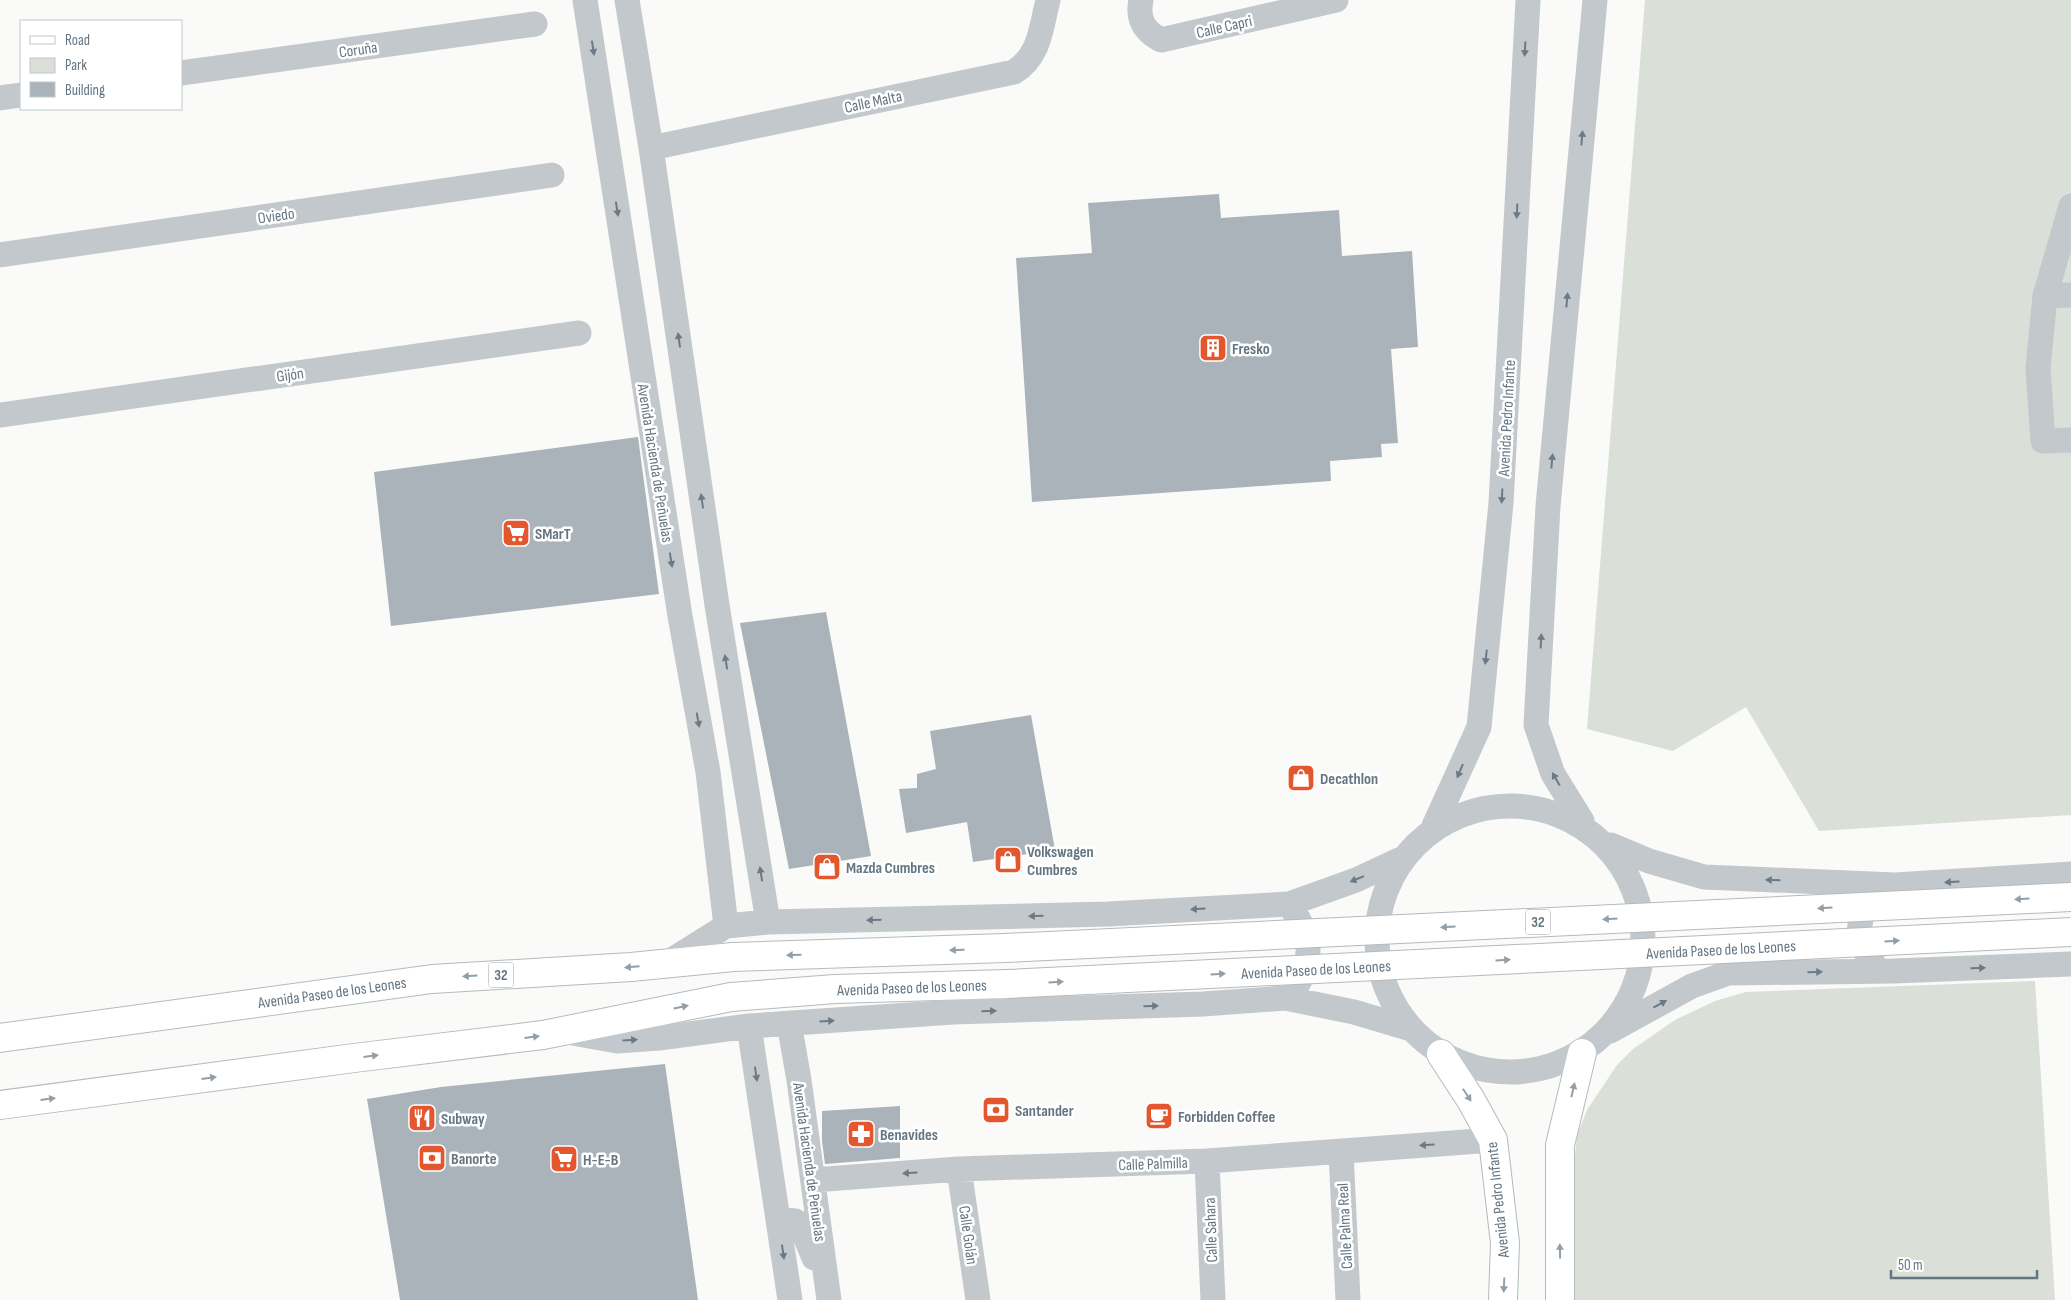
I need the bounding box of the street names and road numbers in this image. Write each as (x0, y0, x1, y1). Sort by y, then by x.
street label: Calle Capri (1195, 12, 1254, 43)
street label: Coruña (338, 38, 379, 63)
street label: Calle Malta (843, 87, 904, 118)
street label: Oviedo (257, 205, 296, 228)
street label: Avenida Pedro Infante (1495, 359, 1520, 478)
street label: Gijón (275, 364, 305, 387)
street label: Avenida Hacienda de Peñuelas (632, 382, 676, 544)
road number: 32 (1526, 910, 1550, 934)
street label: Avenida Paseo de los Leones (1645, 937, 1797, 964)
street label: Avenida Paseo de los Leones (1240, 957, 1392, 984)
road number: 32 (488, 962, 514, 988)
street label: Avenida Paseo de los Leones (256, 974, 408, 1013)
street label: Avenida Paseo de los Leones (836, 976, 987, 1001)
street label: Avenida Hacienda de Peñuelas (788, 1080, 829, 1243)
street label: Avenida Pedro Infante (1483, 1141, 1514, 1260)
street label: Calle Palmilla (1118, 1154, 1188, 1175)
street label: Calle Palma Real (1334, 1182, 1357, 1269)
street label: Calle Sahara (1201, 1197, 1222, 1263)
street label: Calle Golán (954, 1205, 981, 1266)

